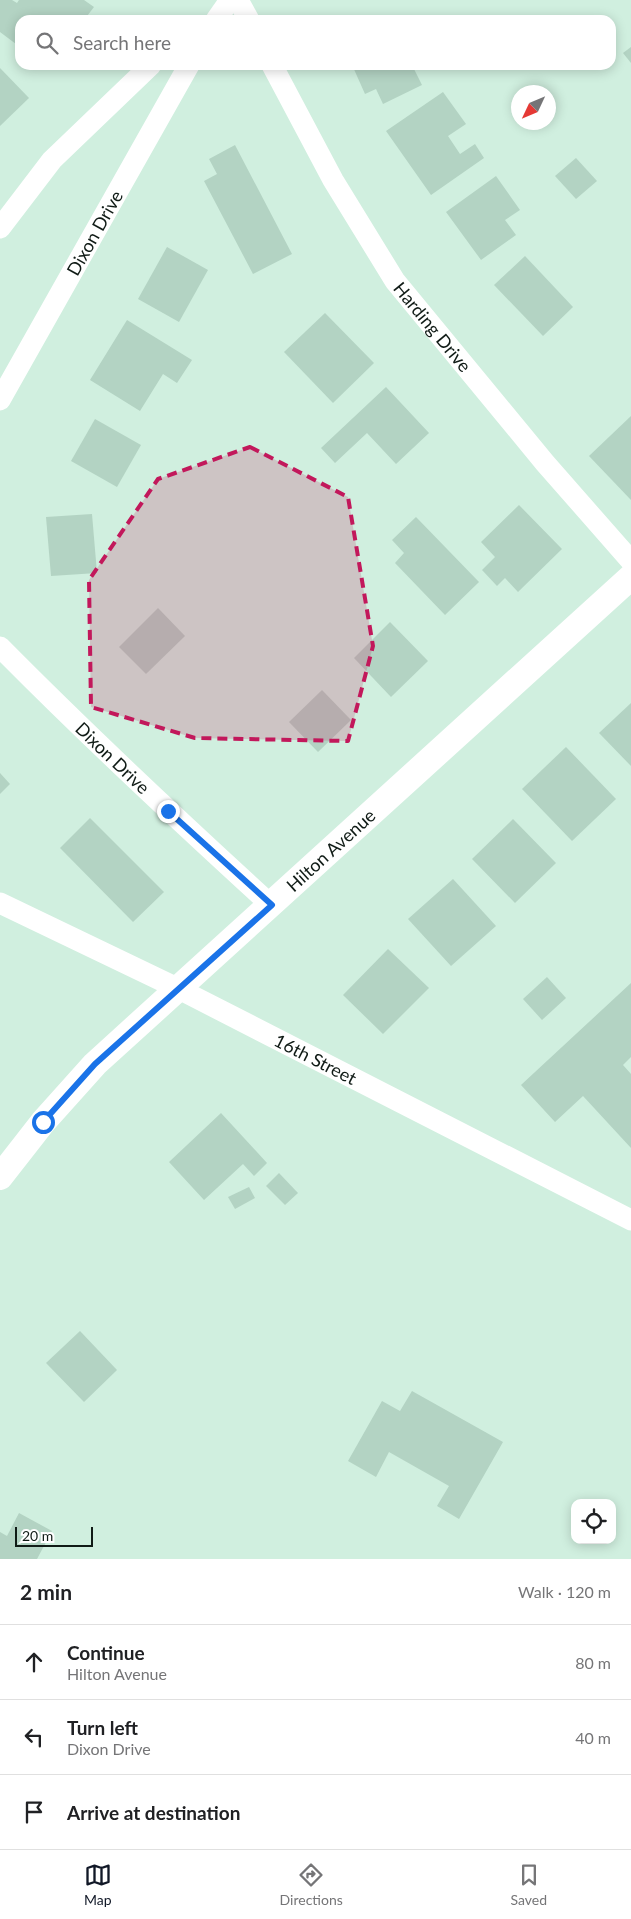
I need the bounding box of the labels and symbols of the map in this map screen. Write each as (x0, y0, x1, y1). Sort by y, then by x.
north arrow (511, 85, 556, 130)
street label: Dixon Drive (62, 186, 127, 279)
street label: Harding Drive (389, 277, 476, 376)
street label: Dixon Drive (71, 717, 154, 798)
route end (157, 800, 180, 823)
street label: Hilton Avenue (282, 804, 380, 896)
street label: 16th Street (271, 1029, 361, 1089)
route start (32, 1111, 55, 1134)
scale bar (15, 1524, 92, 1547)

